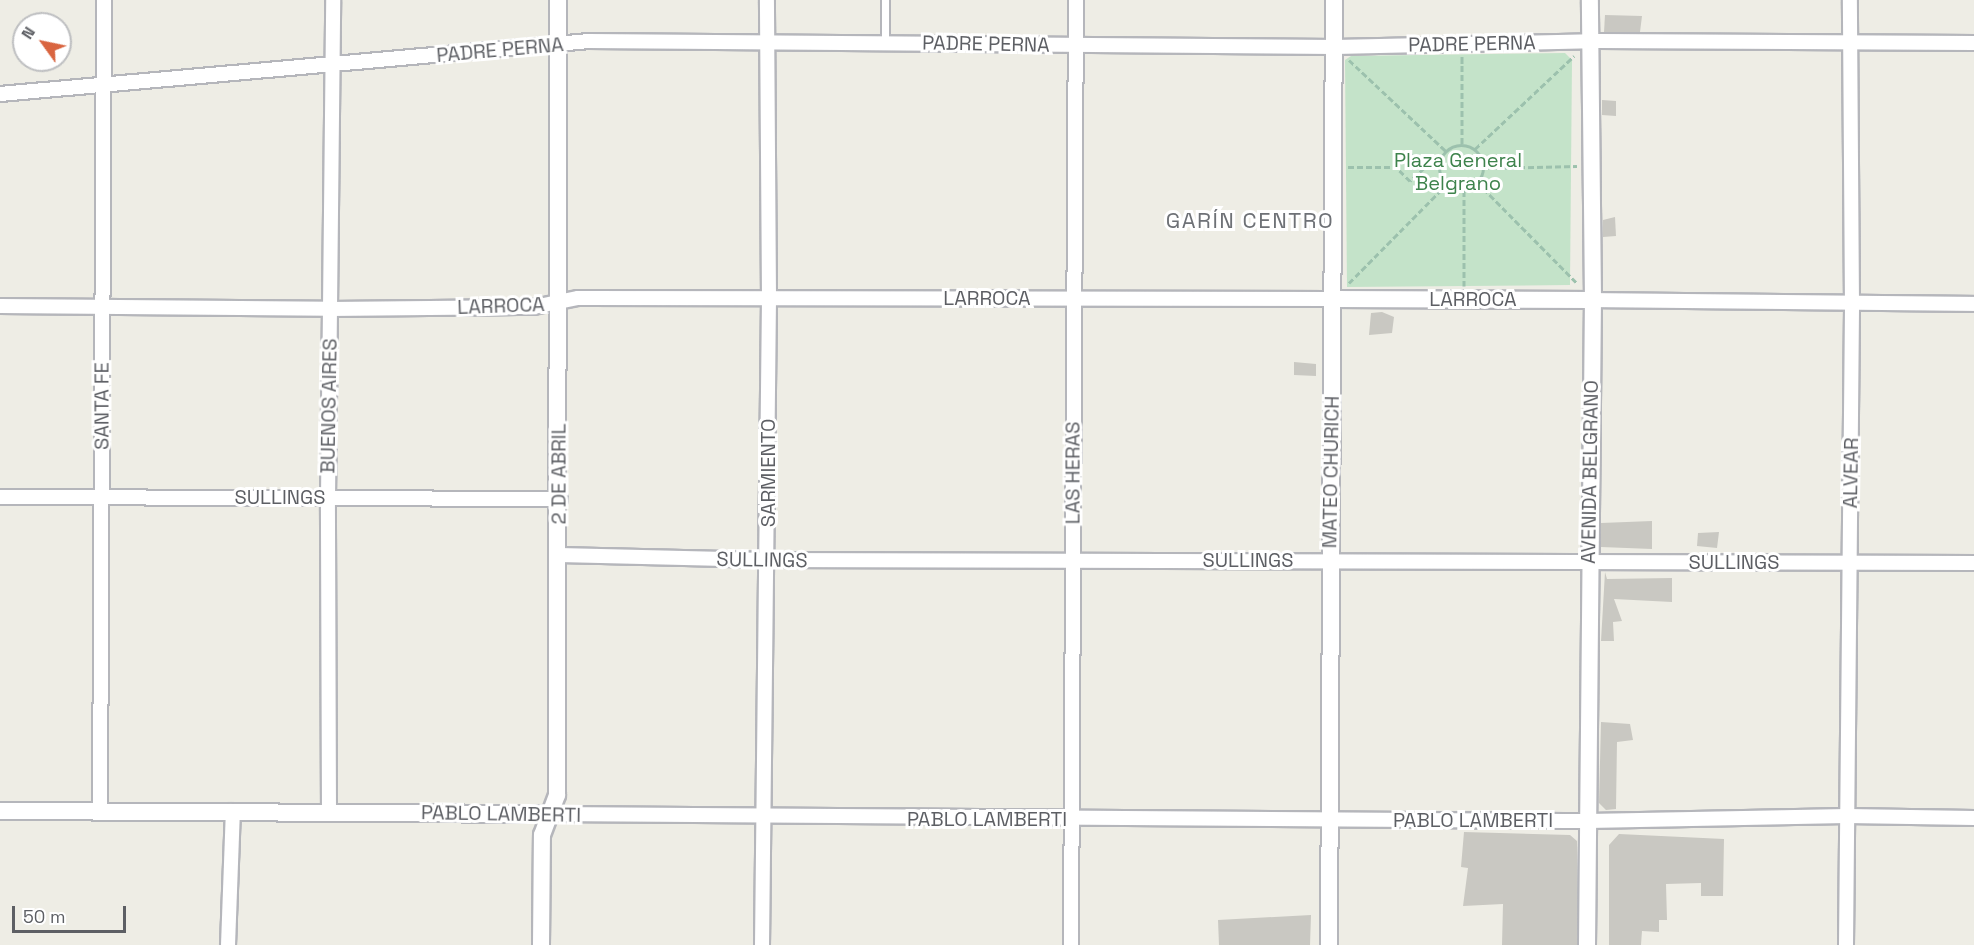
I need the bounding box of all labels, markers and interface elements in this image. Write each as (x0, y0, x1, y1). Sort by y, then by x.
north arrow (12, 12, 72, 72)
text: N (16, 23, 40, 43)
street label: PADRE PERNA (922, 31, 1050, 57)
street label: PADRE PERNA (1408, 31, 1536, 57)
street label: PADRE PERNA (435, 32, 565, 68)
park label: Plaza General Belgrano (1394, 149, 1522, 196)
district label: GARÍN CENTRO (1166, 208, 1334, 234)
street label: LARROCA (943, 286, 1031, 310)
street label: LARROCA (1429, 287, 1517, 311)
street label: LARROCA (457, 292, 545, 320)
street label: BUENOS AIRES (316, 338, 342, 474)
street label: SANTA FE (90, 362, 114, 450)
street label: AVENIDA BELGRANO (1576, 380, 1604, 564)
street label: MATEO CHURICH (1318, 395, 1344, 549)
street label: SARMIENTO (756, 419, 780, 527)
street label: LAS HERAS (1061, 422, 1085, 524)
street label: 2 DE ABRIL (547, 423, 571, 525)
street label: ALVEAR (1838, 437, 1864, 509)
street label: SULLINGS (234, 485, 326, 509)
street label: SULLINGS (716, 547, 808, 573)
street label: SULLINGS (1202, 548, 1294, 572)
street label: SULLINGS (1688, 550, 1780, 574)
street label: PABLO LAMBERTI (421, 801, 581, 827)
street label: PABLO LAMBERTI (907, 807, 1067, 831)
street label: PABLO LAMBERTI (1393, 808, 1553, 832)
scale bar (15, 894, 129, 932)
text: 50 m (23, 905, 65, 928)

